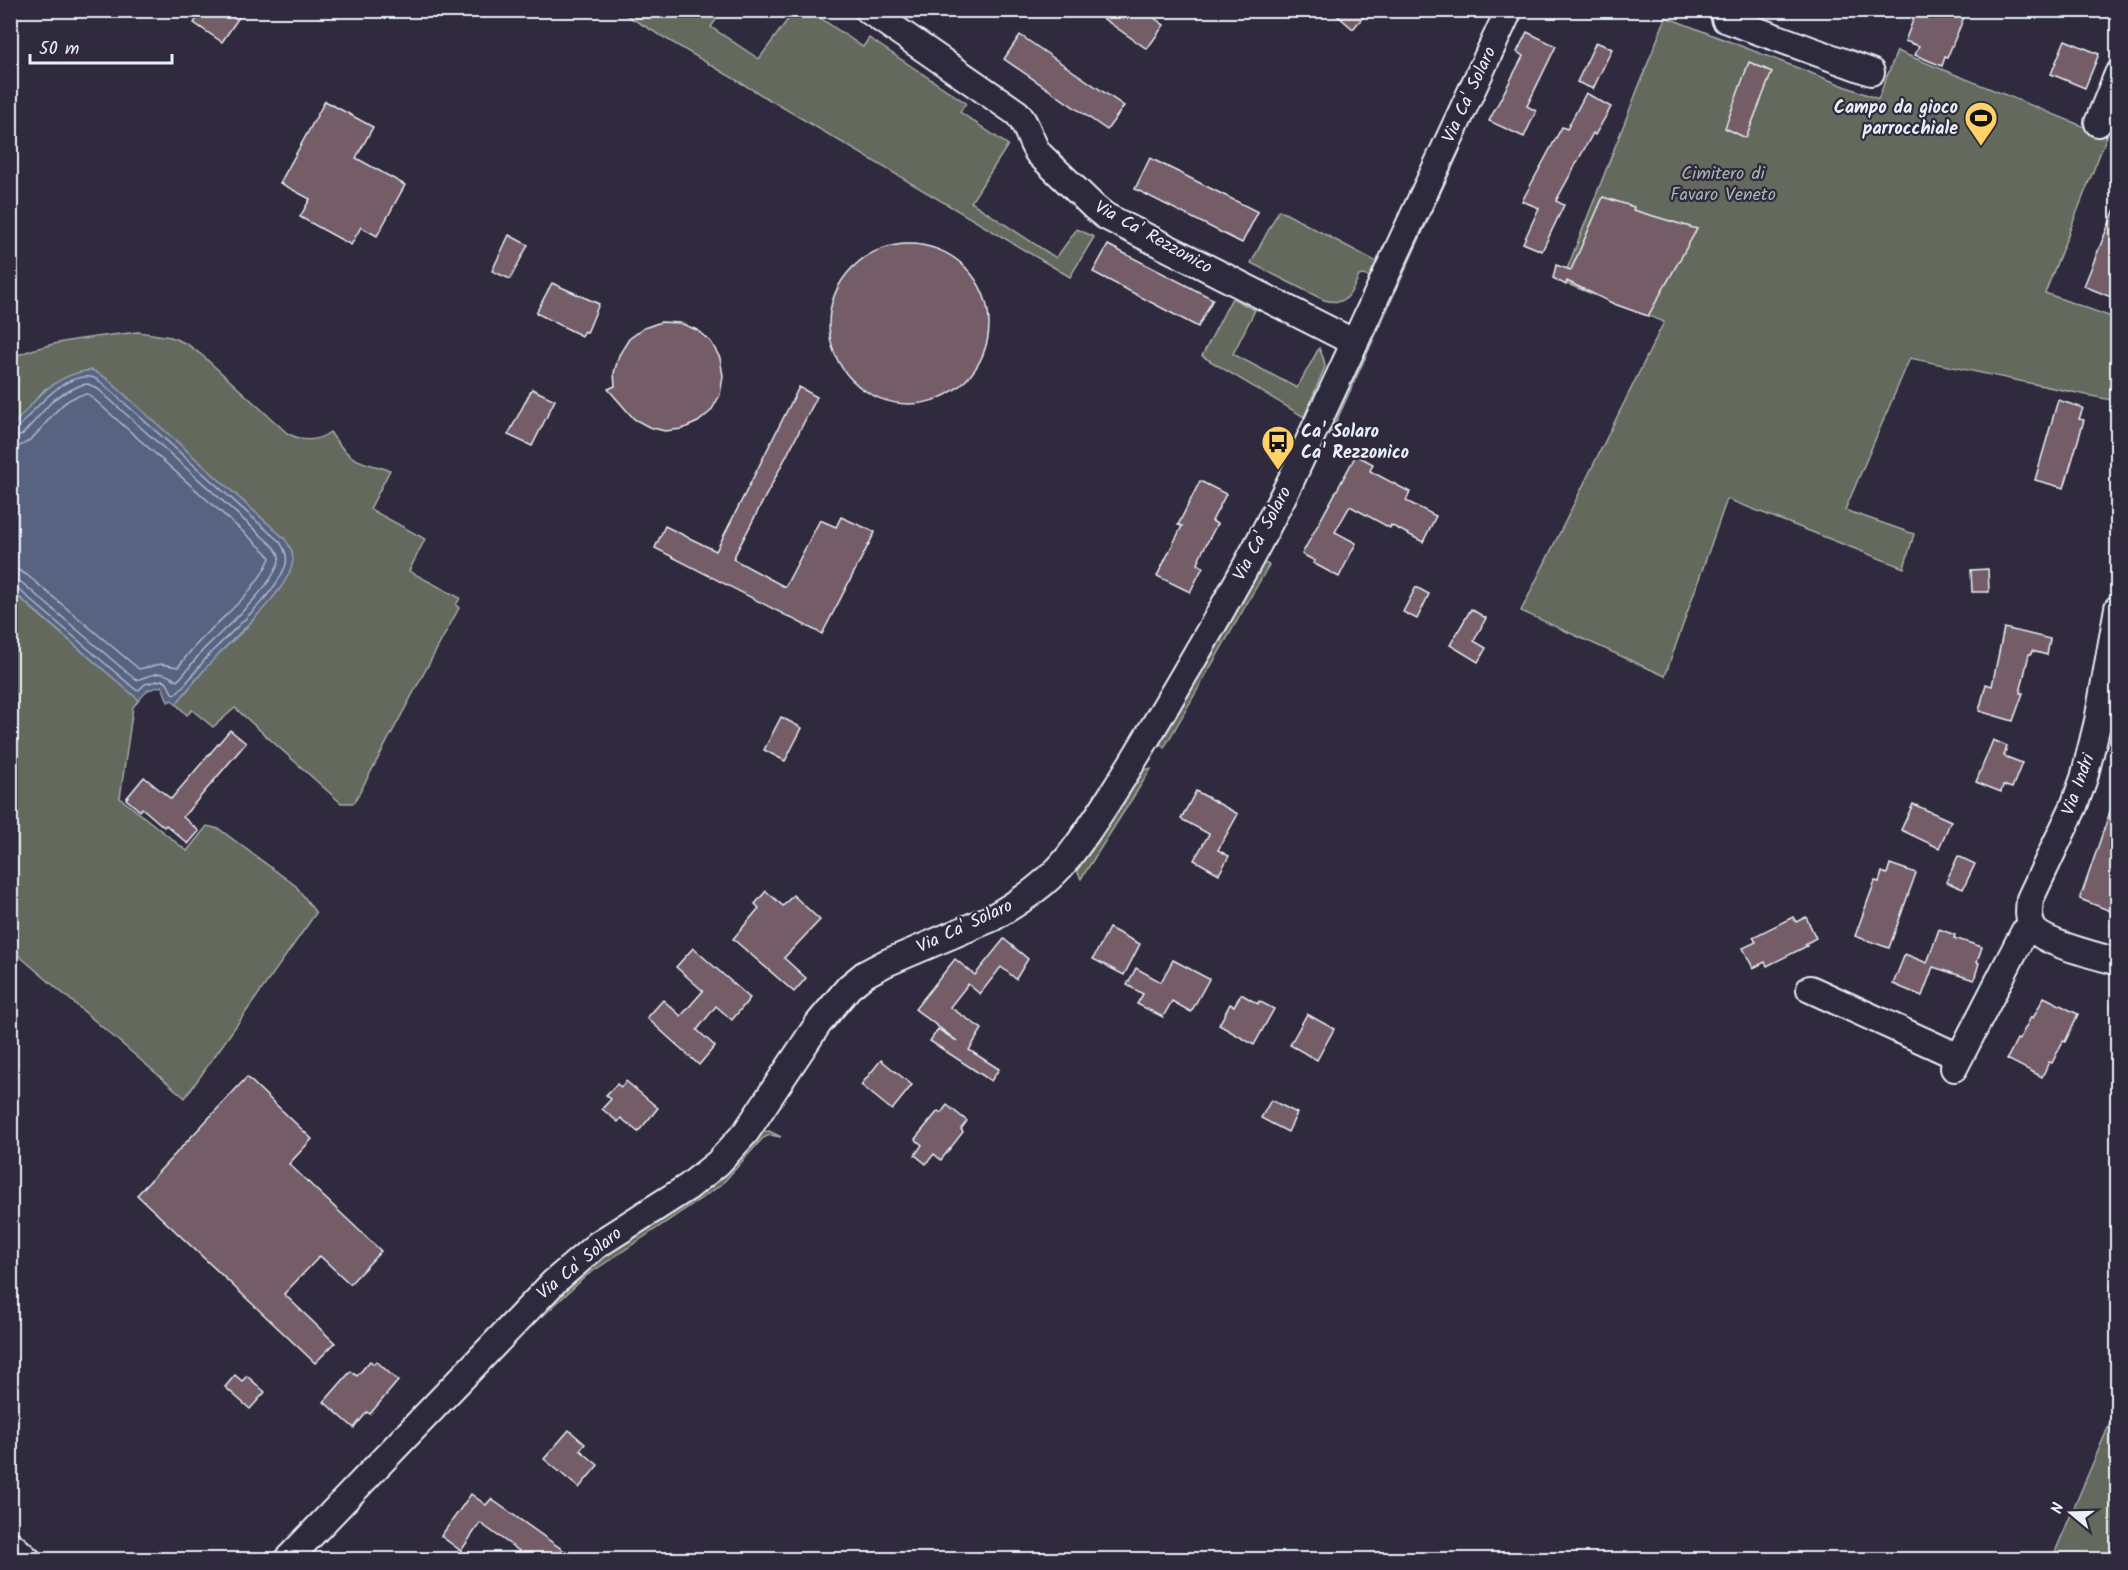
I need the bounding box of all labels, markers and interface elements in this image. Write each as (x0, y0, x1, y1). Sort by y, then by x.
scale bar (30, 27, 172, 65)
text: 50 m (39, 35, 79, 64)
street label: Via Ca' Solaro (1435, 42, 1505, 148)
place label: Campo da gioco parrocchiale (1834, 94, 1958, 144)
sports icon: Campo da gioco parrocchiale (1963, 100, 1999, 147)
park label: Cimitero di Favaro Veneto (1670, 160, 1776, 210)
street label: Via Ca' Rezzonico (1089, 194, 1217, 282)
place label: Ca' Solaro Ca' Rezzonico (1301, 418, 1409, 468)
bus stop icon: Ca' Solaro Ca' Rezzonico (1260, 424, 1296, 471)
street label: Via Ca' Solaro (1226, 482, 1300, 586)
street label: Via Indri (2054, 749, 2104, 820)
street label: Via Ca' Solaro (912, 892, 1018, 962)
street label: Via Ca' Solaro (531, 1220, 629, 1308)
north arrow (2041, 1483, 2101, 1543)
text: N (2045, 1500, 2072, 1517)

